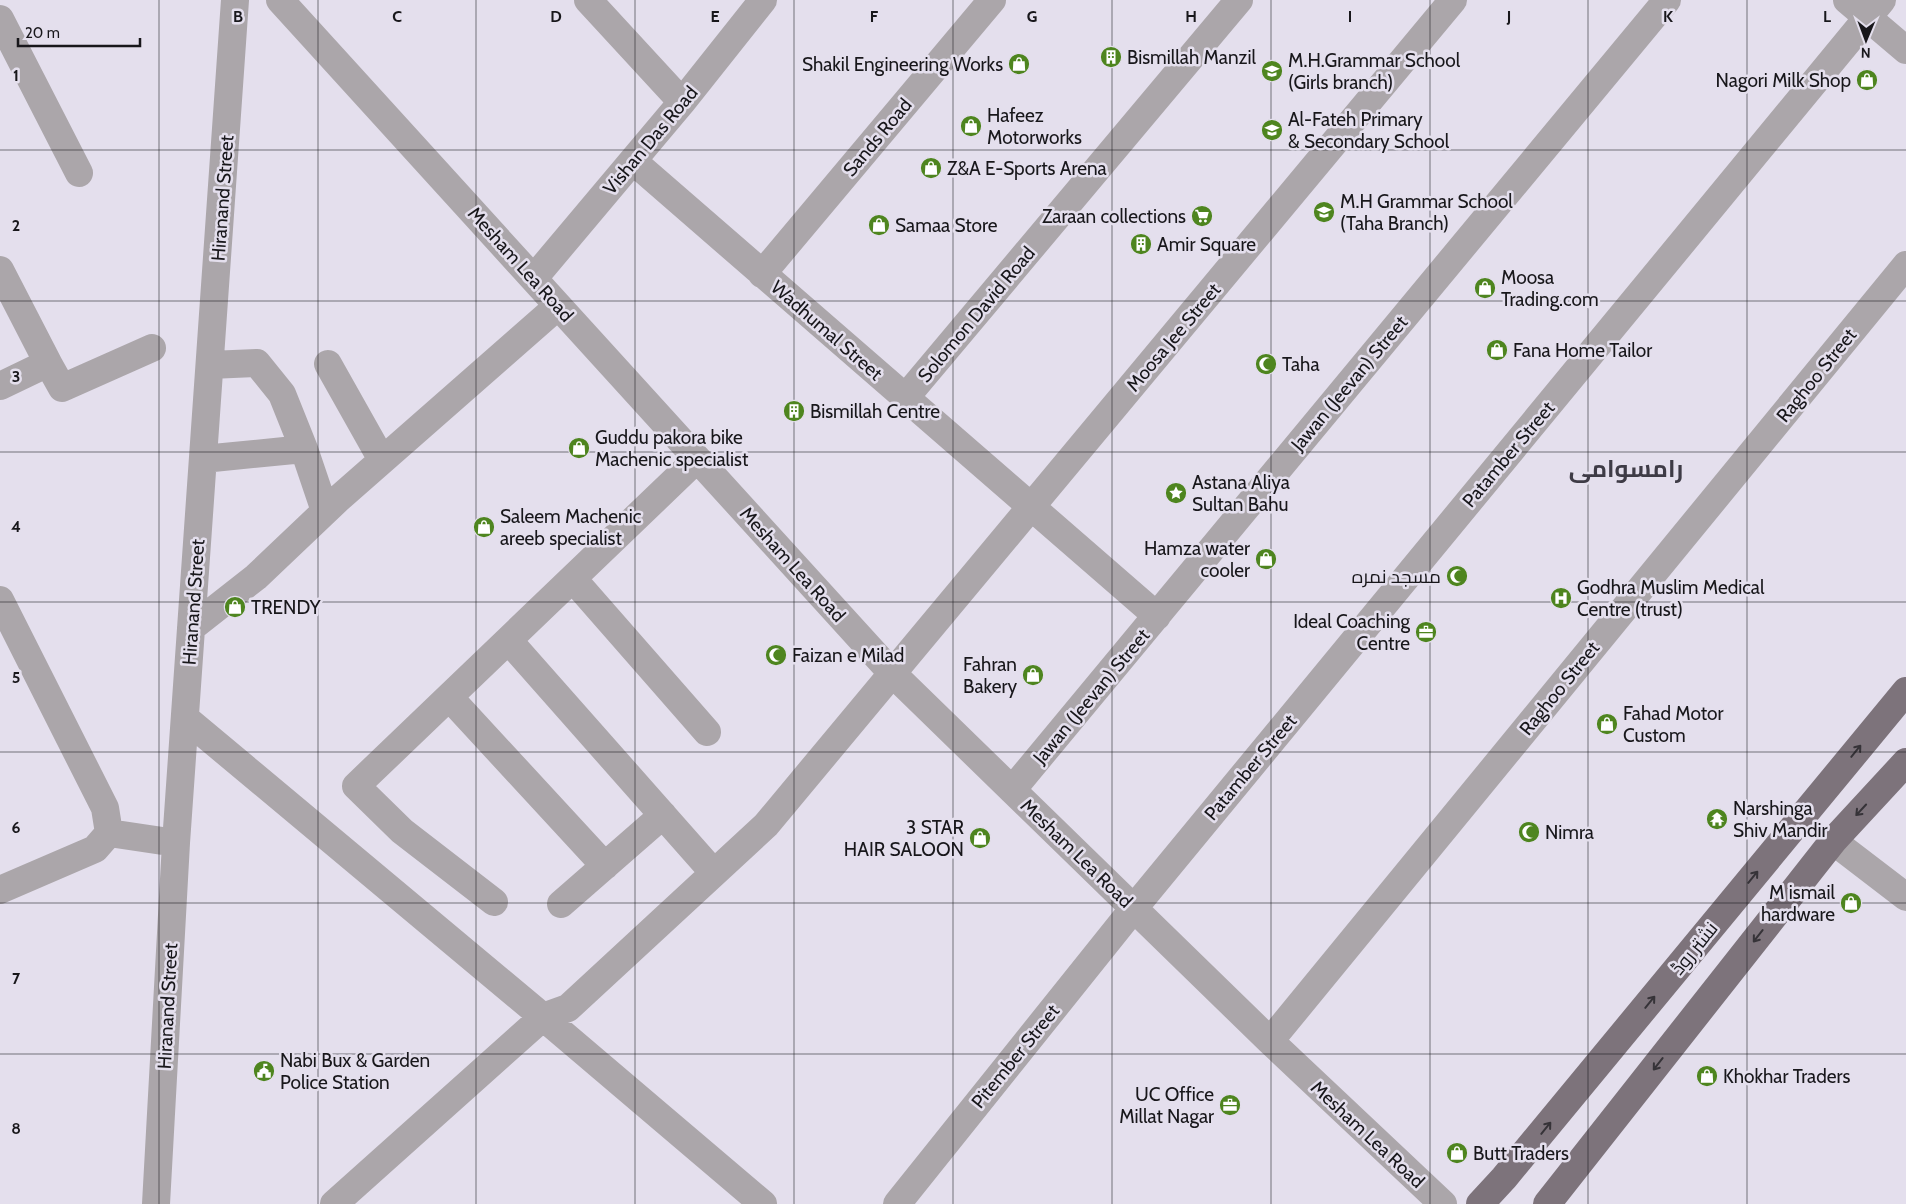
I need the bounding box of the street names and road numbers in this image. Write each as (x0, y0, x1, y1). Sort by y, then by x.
street label: Vishan Das Road (598, 81, 703, 199)
street label: Sands Road (838, 94, 917, 181)
street label: Hiranand Street (207, 134, 238, 262)
street label: Mesham Lea Road (463, 202, 578, 327)
street label: Solomon David Road (913, 242, 1040, 387)
street label: Wadhumal Street (766, 276, 888, 386)
street label: Moosa Jee Street (1121, 278, 1226, 396)
street label: Jawan (Jeevan) Street (1286, 311, 1413, 456)
street label: Raghoo Street (1772, 323, 1862, 427)
street label: Patamber Street (1457, 396, 1560, 512)
street label: Mesham Lea Road (735, 502, 850, 627)
street label: Hiranand Street (178, 538, 209, 666)
street label: Jawan (Jeevan) Street (1028, 624, 1155, 769)
street label: Raghoo Street (1515, 636, 1605, 740)
street label: Patamber Street (1199, 709, 1302, 825)
street label: Mesham Lea Road (1016, 794, 1137, 913)
street label: نشتر روڈ (1666, 917, 1723, 979)
street label: Hiranand Street (153, 942, 182, 1070)
street label: Pitember Street (967, 999, 1065, 1113)
street label: Mesham Lea Road (1306, 1076, 1429, 1193)

